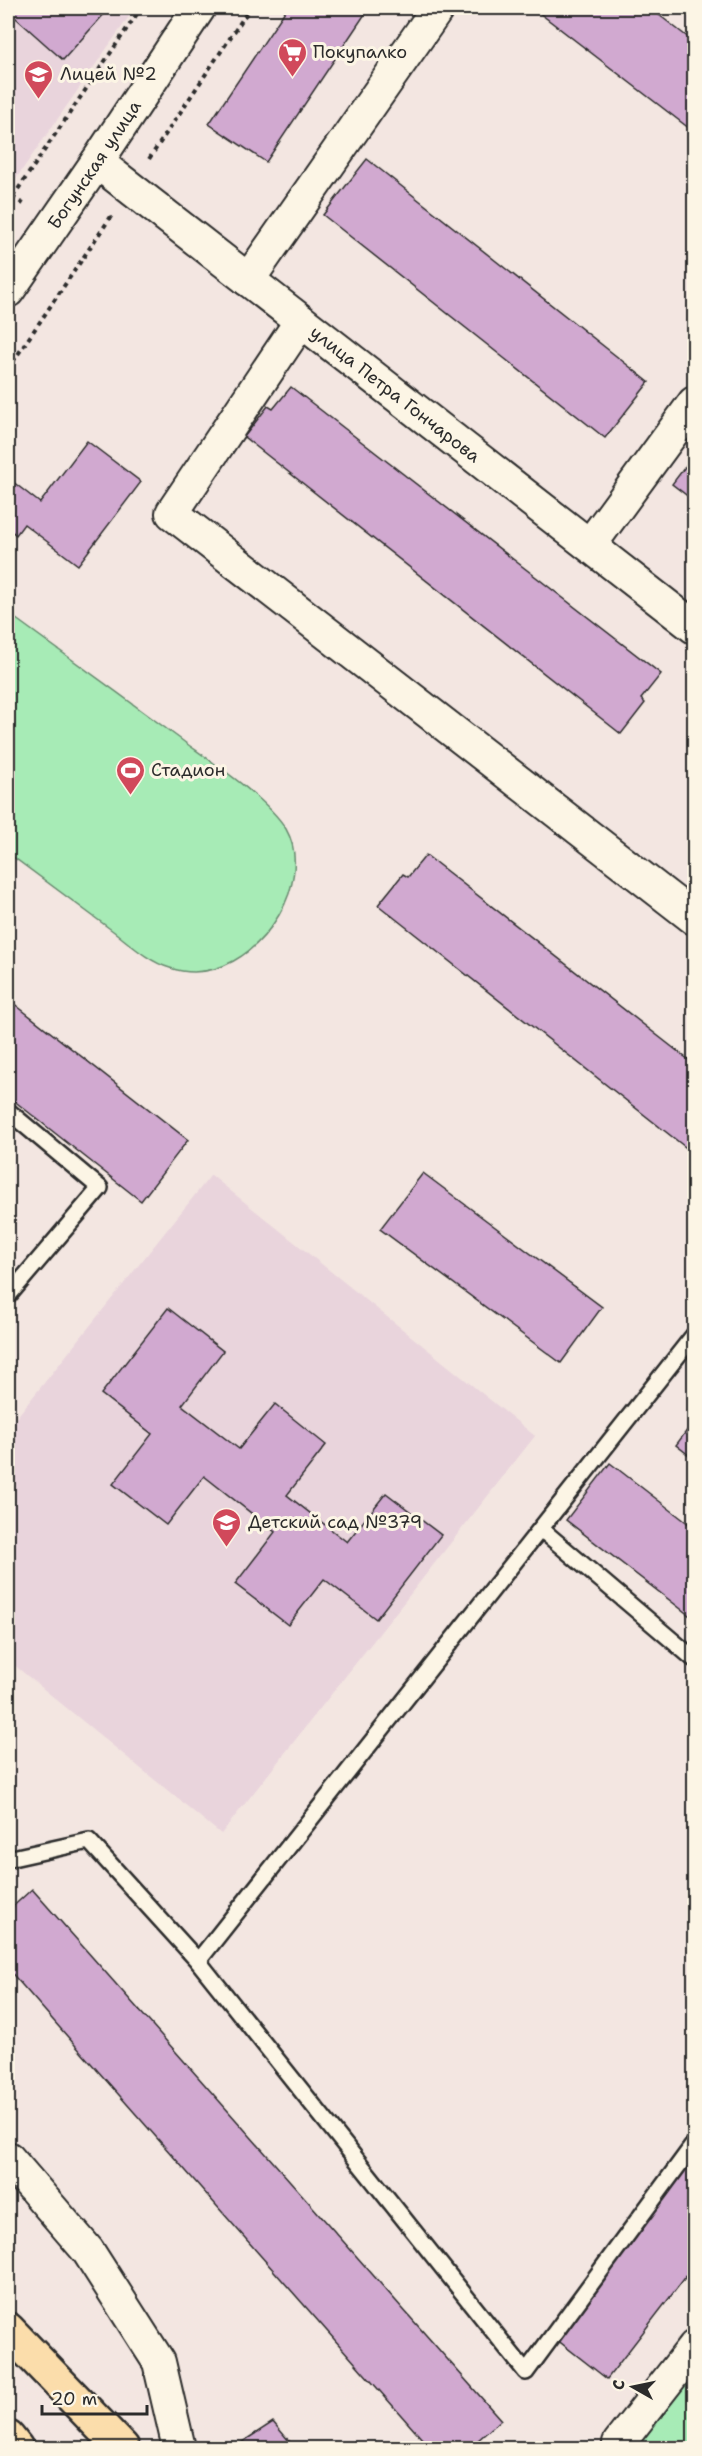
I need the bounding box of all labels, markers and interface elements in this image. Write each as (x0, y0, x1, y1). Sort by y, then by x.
supermarket icon: Покупалко (276, 36, 308, 78)
place label: Покупалко (313, 40, 407, 64)
school or university icon: Лицей №2 (23, 58, 55, 100)
place label: Лицей №2 (60, 62, 157, 86)
street label: Богунская улица (42, 96, 147, 234)
street label: улица Петра Гончарова (305, 320, 485, 468)
sports icon: Стадион (114, 754, 146, 796)
place label: Стадион (151, 758, 225, 782)
school or university icon: Детский сад №379 (211, 1506, 243, 1548)
place label: Детский сад №379 (248, 1510, 422, 1534)
north arrow (603, 2357, 663, 2417)
scale bar (42, 2378, 147, 2416)
text: С (608, 2378, 630, 2391)
text: 20 m (51, 2387, 97, 2411)

